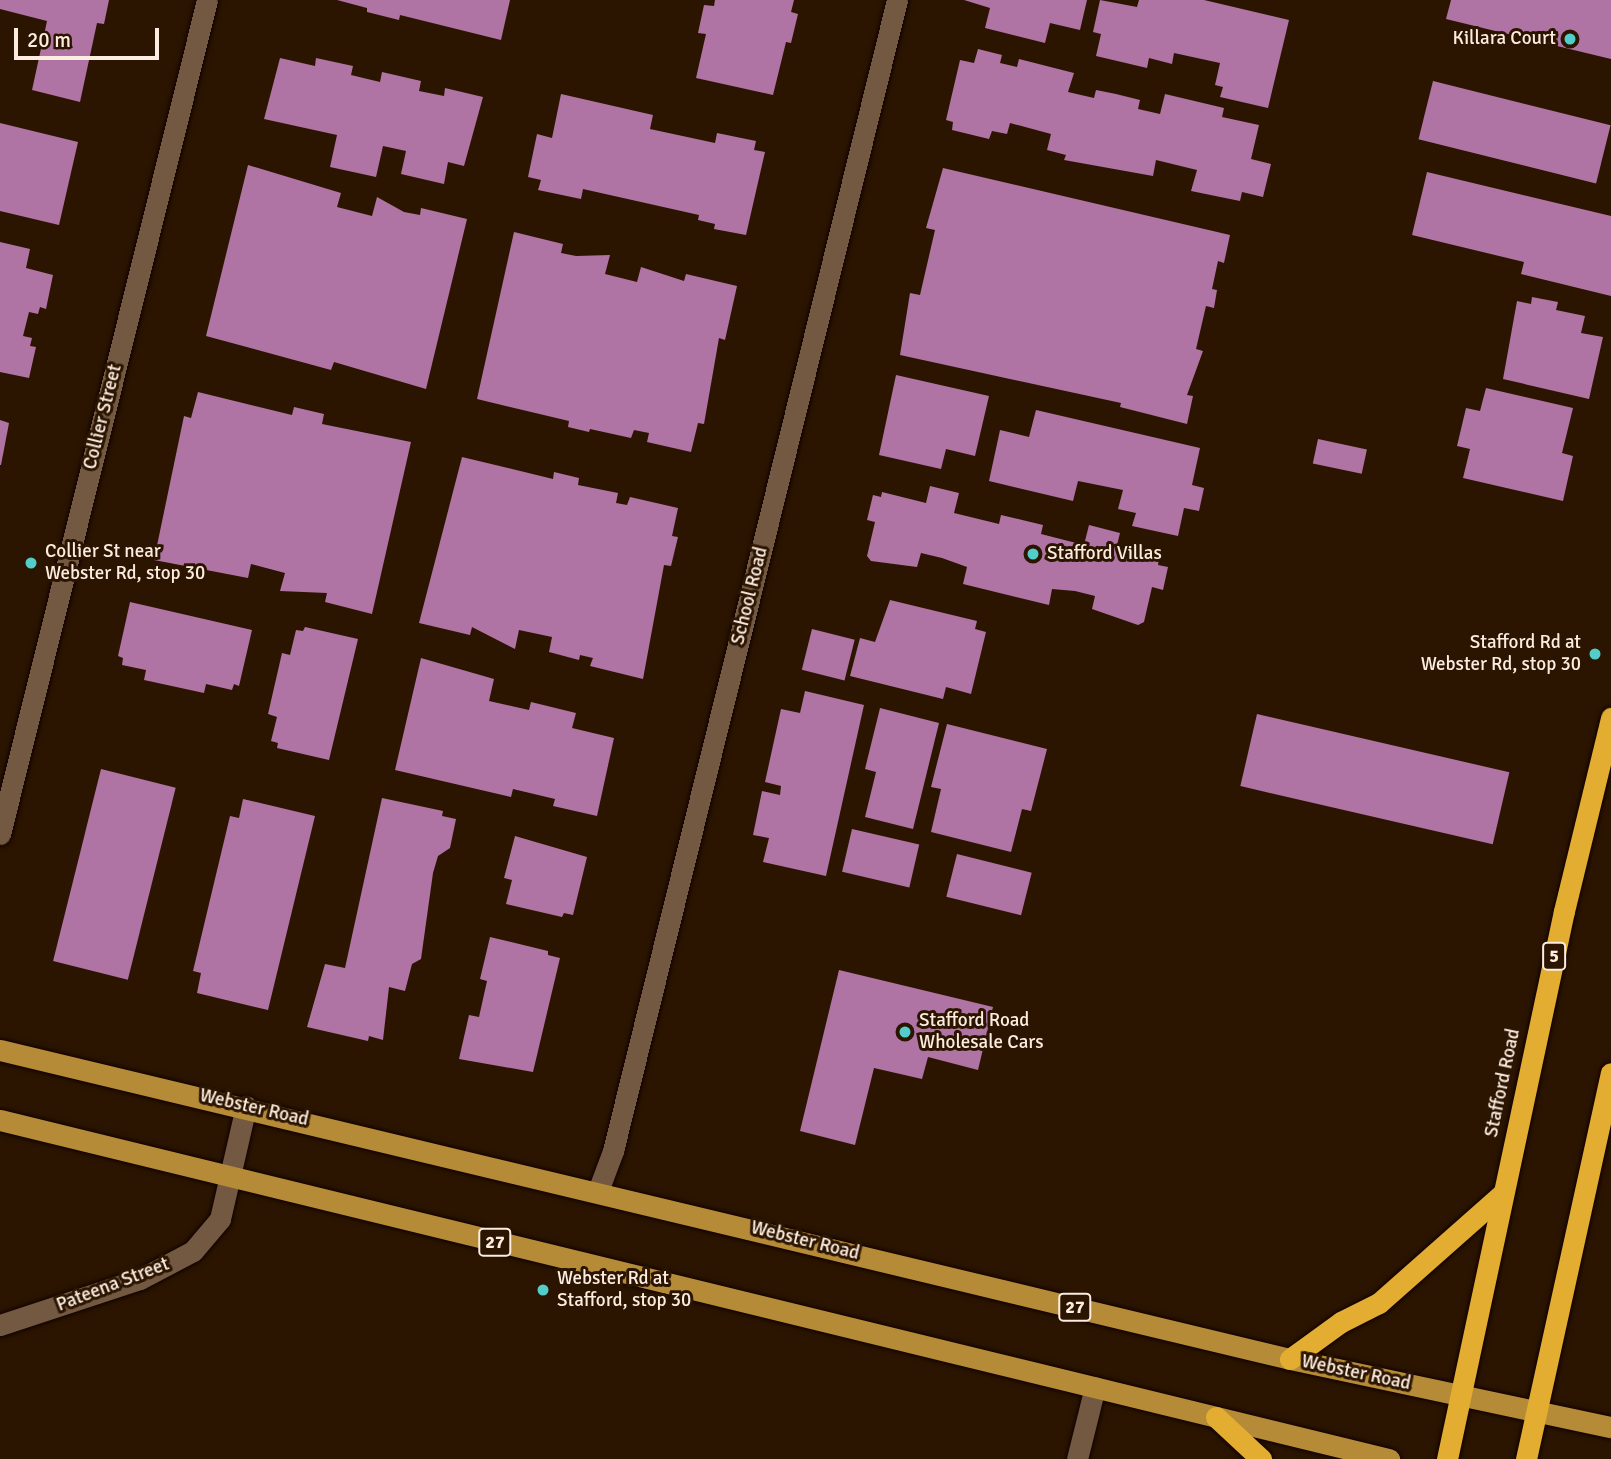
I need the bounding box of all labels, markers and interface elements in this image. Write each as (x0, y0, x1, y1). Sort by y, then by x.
scale bar (18, 14, 163, 58)
text: 20 m (27, 27, 71, 53)
place label: Killara Court (1453, 28, 1556, 50)
marker: Killara Court (1562, 31, 1578, 47)
street label: Collier Street (79, 362, 127, 472)
place label: Collier St near Webster Rd, stop 30 (45, 541, 205, 585)
place label: Stafford Villas (1047, 543, 1162, 565)
street label: School Road (727, 545, 773, 647)
marker: Stafford Villas (1025, 546, 1041, 562)
marker: Collier St near Webster Rd, stop 30 (23, 555, 39, 571)
place label: Stafford Rd at Webster Rd, stop 30 (1421, 632, 1581, 676)
marker: Stafford Rd at Webster Rd, stop 30 (1587, 646, 1603, 662)
road number: 5 (1542, 942, 1566, 971)
place label: Stafford Road Wholesale Cars (919, 1010, 1044, 1054)
marker: Stafford Road Wholesale Cars (897, 1024, 913, 1040)
street label: Stafford Road (1480, 1027, 1526, 1139)
street label: Webster Road (197, 1084, 311, 1132)
street label: Webster Road (748, 1217, 862, 1265)
road number: 27 (477, 1227, 512, 1256)
street label: Pateena Street (53, 1253, 173, 1317)
place label: Webster Rd at Stafford, stop 30 (557, 1268, 691, 1312)
marker: Webster Rd at Stafford, stop 30 (535, 1282, 551, 1298)
road number: 27 (1058, 1292, 1092, 1322)
street label: Webster Road (1299, 1350, 1413, 1396)

